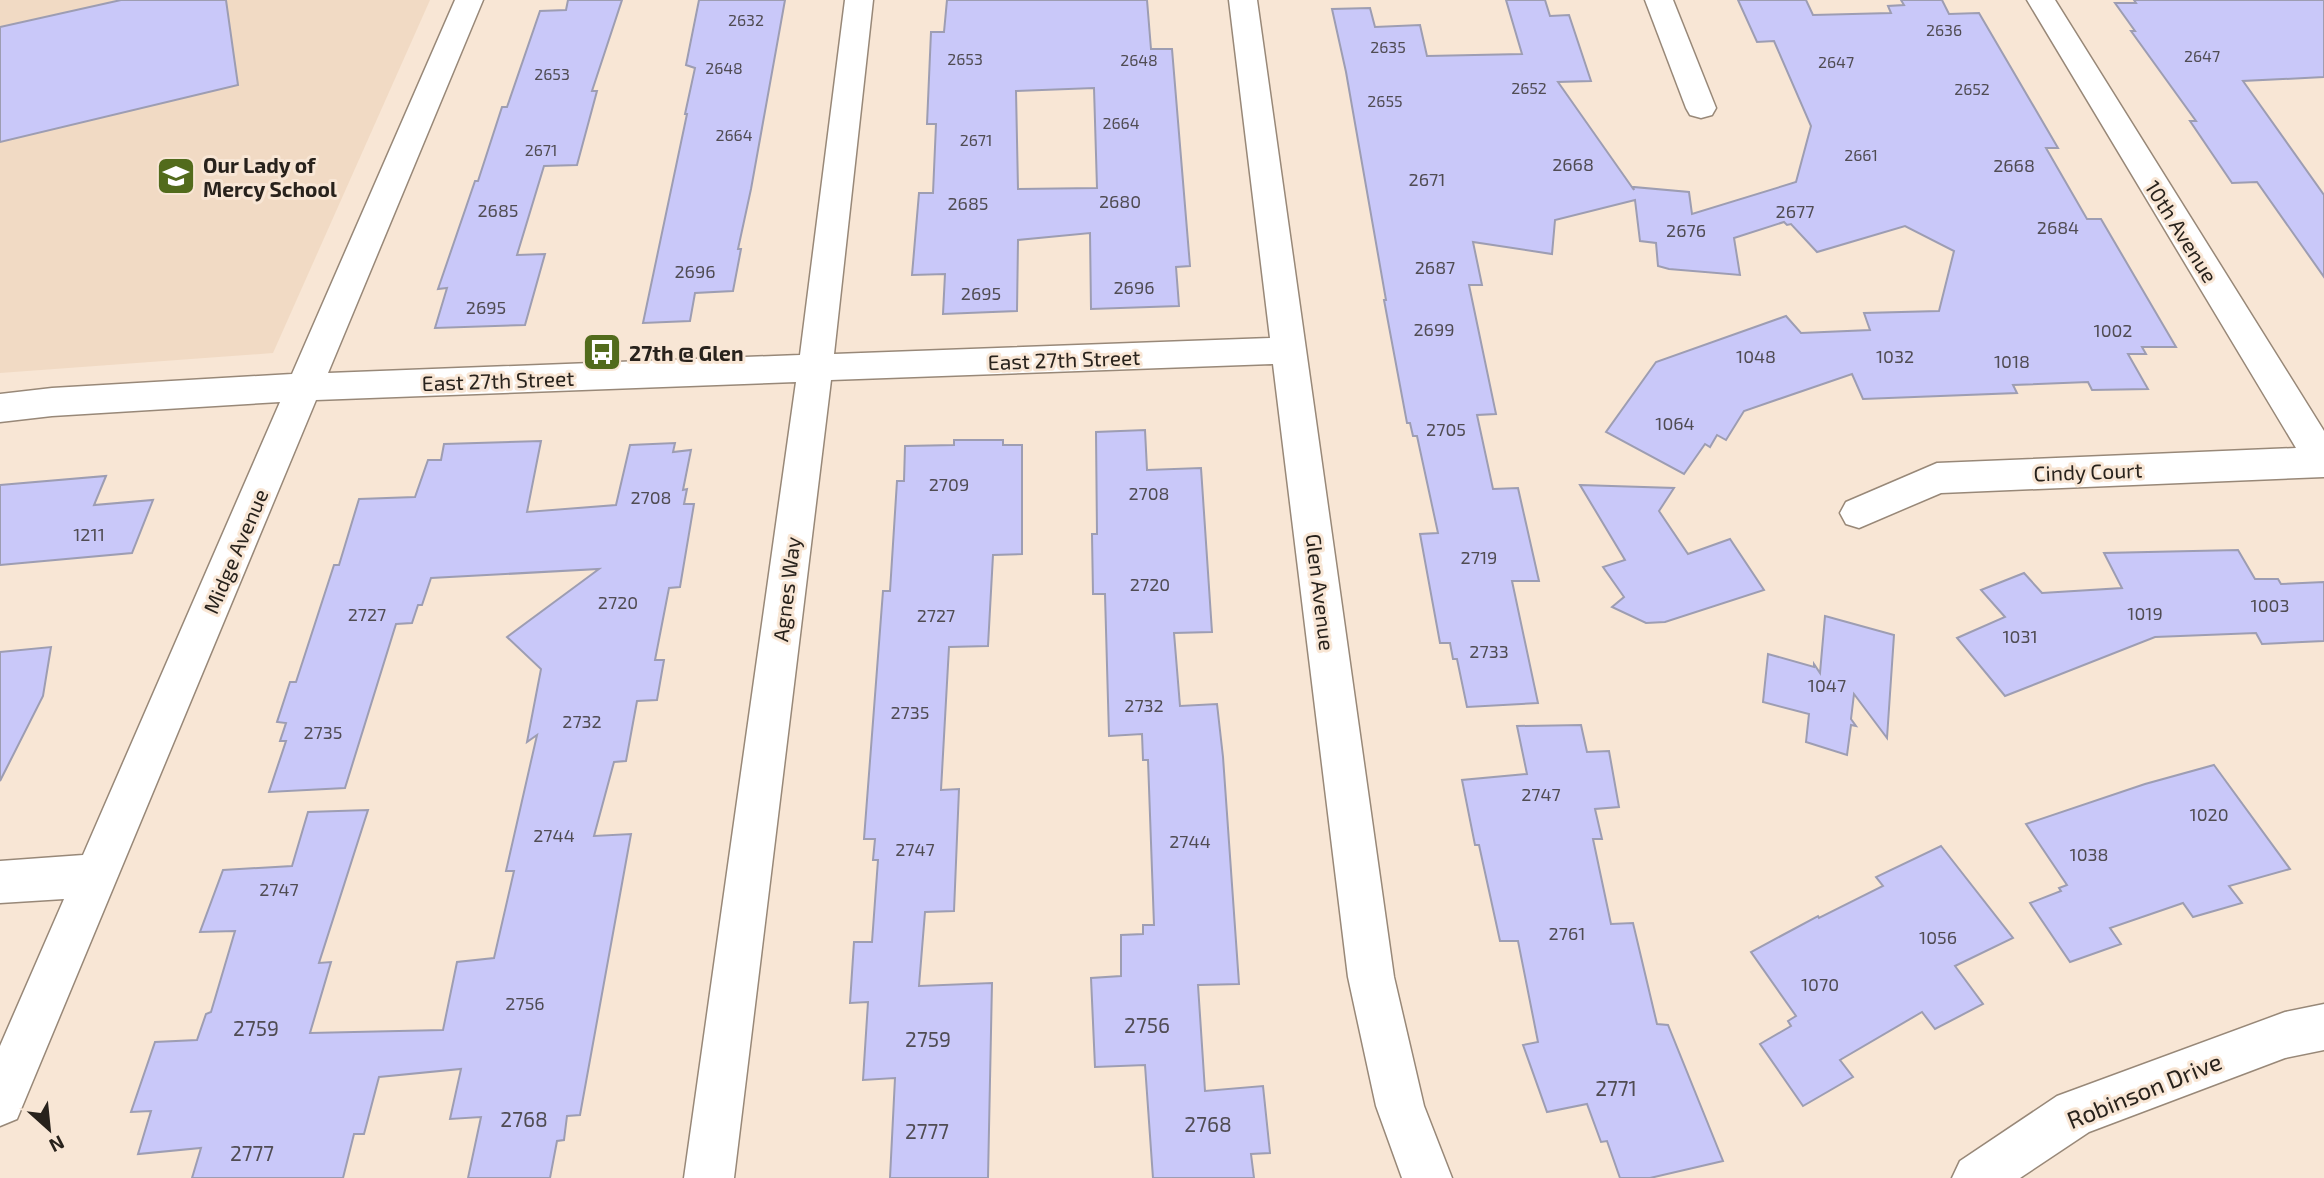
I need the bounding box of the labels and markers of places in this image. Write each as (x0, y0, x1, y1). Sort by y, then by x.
place label: Our Lady of Mercy School (203, 152, 337, 202)
school or university icon: Our Lady of Mercy School (155, 155, 197, 197)
bus stop icon: 27th @ Glen (581, 331, 623, 373)
place label: 27th @ Glen (629, 340, 744, 365)

